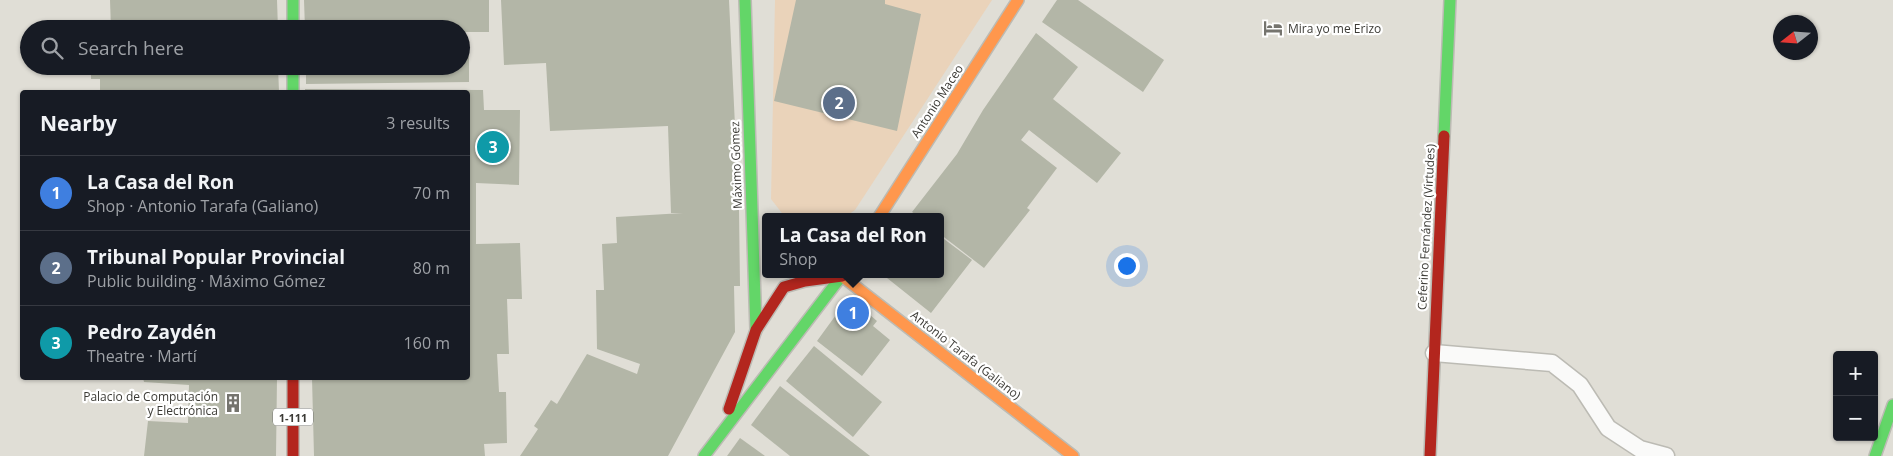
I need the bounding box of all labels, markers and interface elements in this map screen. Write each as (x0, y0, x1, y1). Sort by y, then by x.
north arrow (1773, 15, 1818, 60)
hotel icon: Mira yo me Erizo (1262, 17, 1284, 39)
search box (20, 20, 470, 75)
place label: Mira yo me Erizo (1288, 20, 1381, 37)
icon: search (38, 34, 66, 62)
text: Search here (78, 35, 184, 61)
street label: Antonio Maceo (907, 61, 967, 141)
pin: 2 (823, 84, 855, 122)
text: Nearby (40, 109, 117, 137)
text: 3 results (386, 112, 450, 134)
street label: Máximo Gómez (726, 121, 746, 209)
pin: 3 (477, 128, 509, 166)
street label: Ceferino Fernández (Virtudes) (1413, 143, 1439, 311)
text: La Casa del Ron (87, 169, 234, 195)
text: 1 (51, 182, 61, 204)
text: 70 m (413, 182, 450, 204)
text: Shop · Antonio Tarafa (Galiano) (87, 195, 318, 217)
popup (762, 213, 944, 278)
text: La Casa del Ron (779, 222, 927, 248)
text: Tribunal Popular Provincial (87, 244, 345, 270)
text: Shop (779, 248, 817, 270)
your location (1114, 253, 1140, 279)
text: 2 (51, 257, 61, 279)
text: 80 m (413, 257, 450, 279)
text: Public building · Máximo Gómez (87, 270, 326, 292)
pin: 1 (837, 294, 869, 332)
street label: Antonio Tarafa (Galiano) (907, 307, 1025, 404)
text: Pedro Zaydén (87, 319, 217, 345)
text: 3 (51, 332, 61, 354)
text: 160 m (404, 332, 450, 354)
text: Theatre · Martí (87, 345, 197, 367)
map controls (1833, 351, 1878, 441)
button: + (1833, 351, 1878, 396)
place label: Palacio de Computación y Electrónica (83, 388, 218, 419)
building icon: Palacio de Computación y Electrónica (222, 392, 244, 414)
button: − (1833, 396, 1878, 441)
road number: 1-111 (273, 408, 313, 426)

